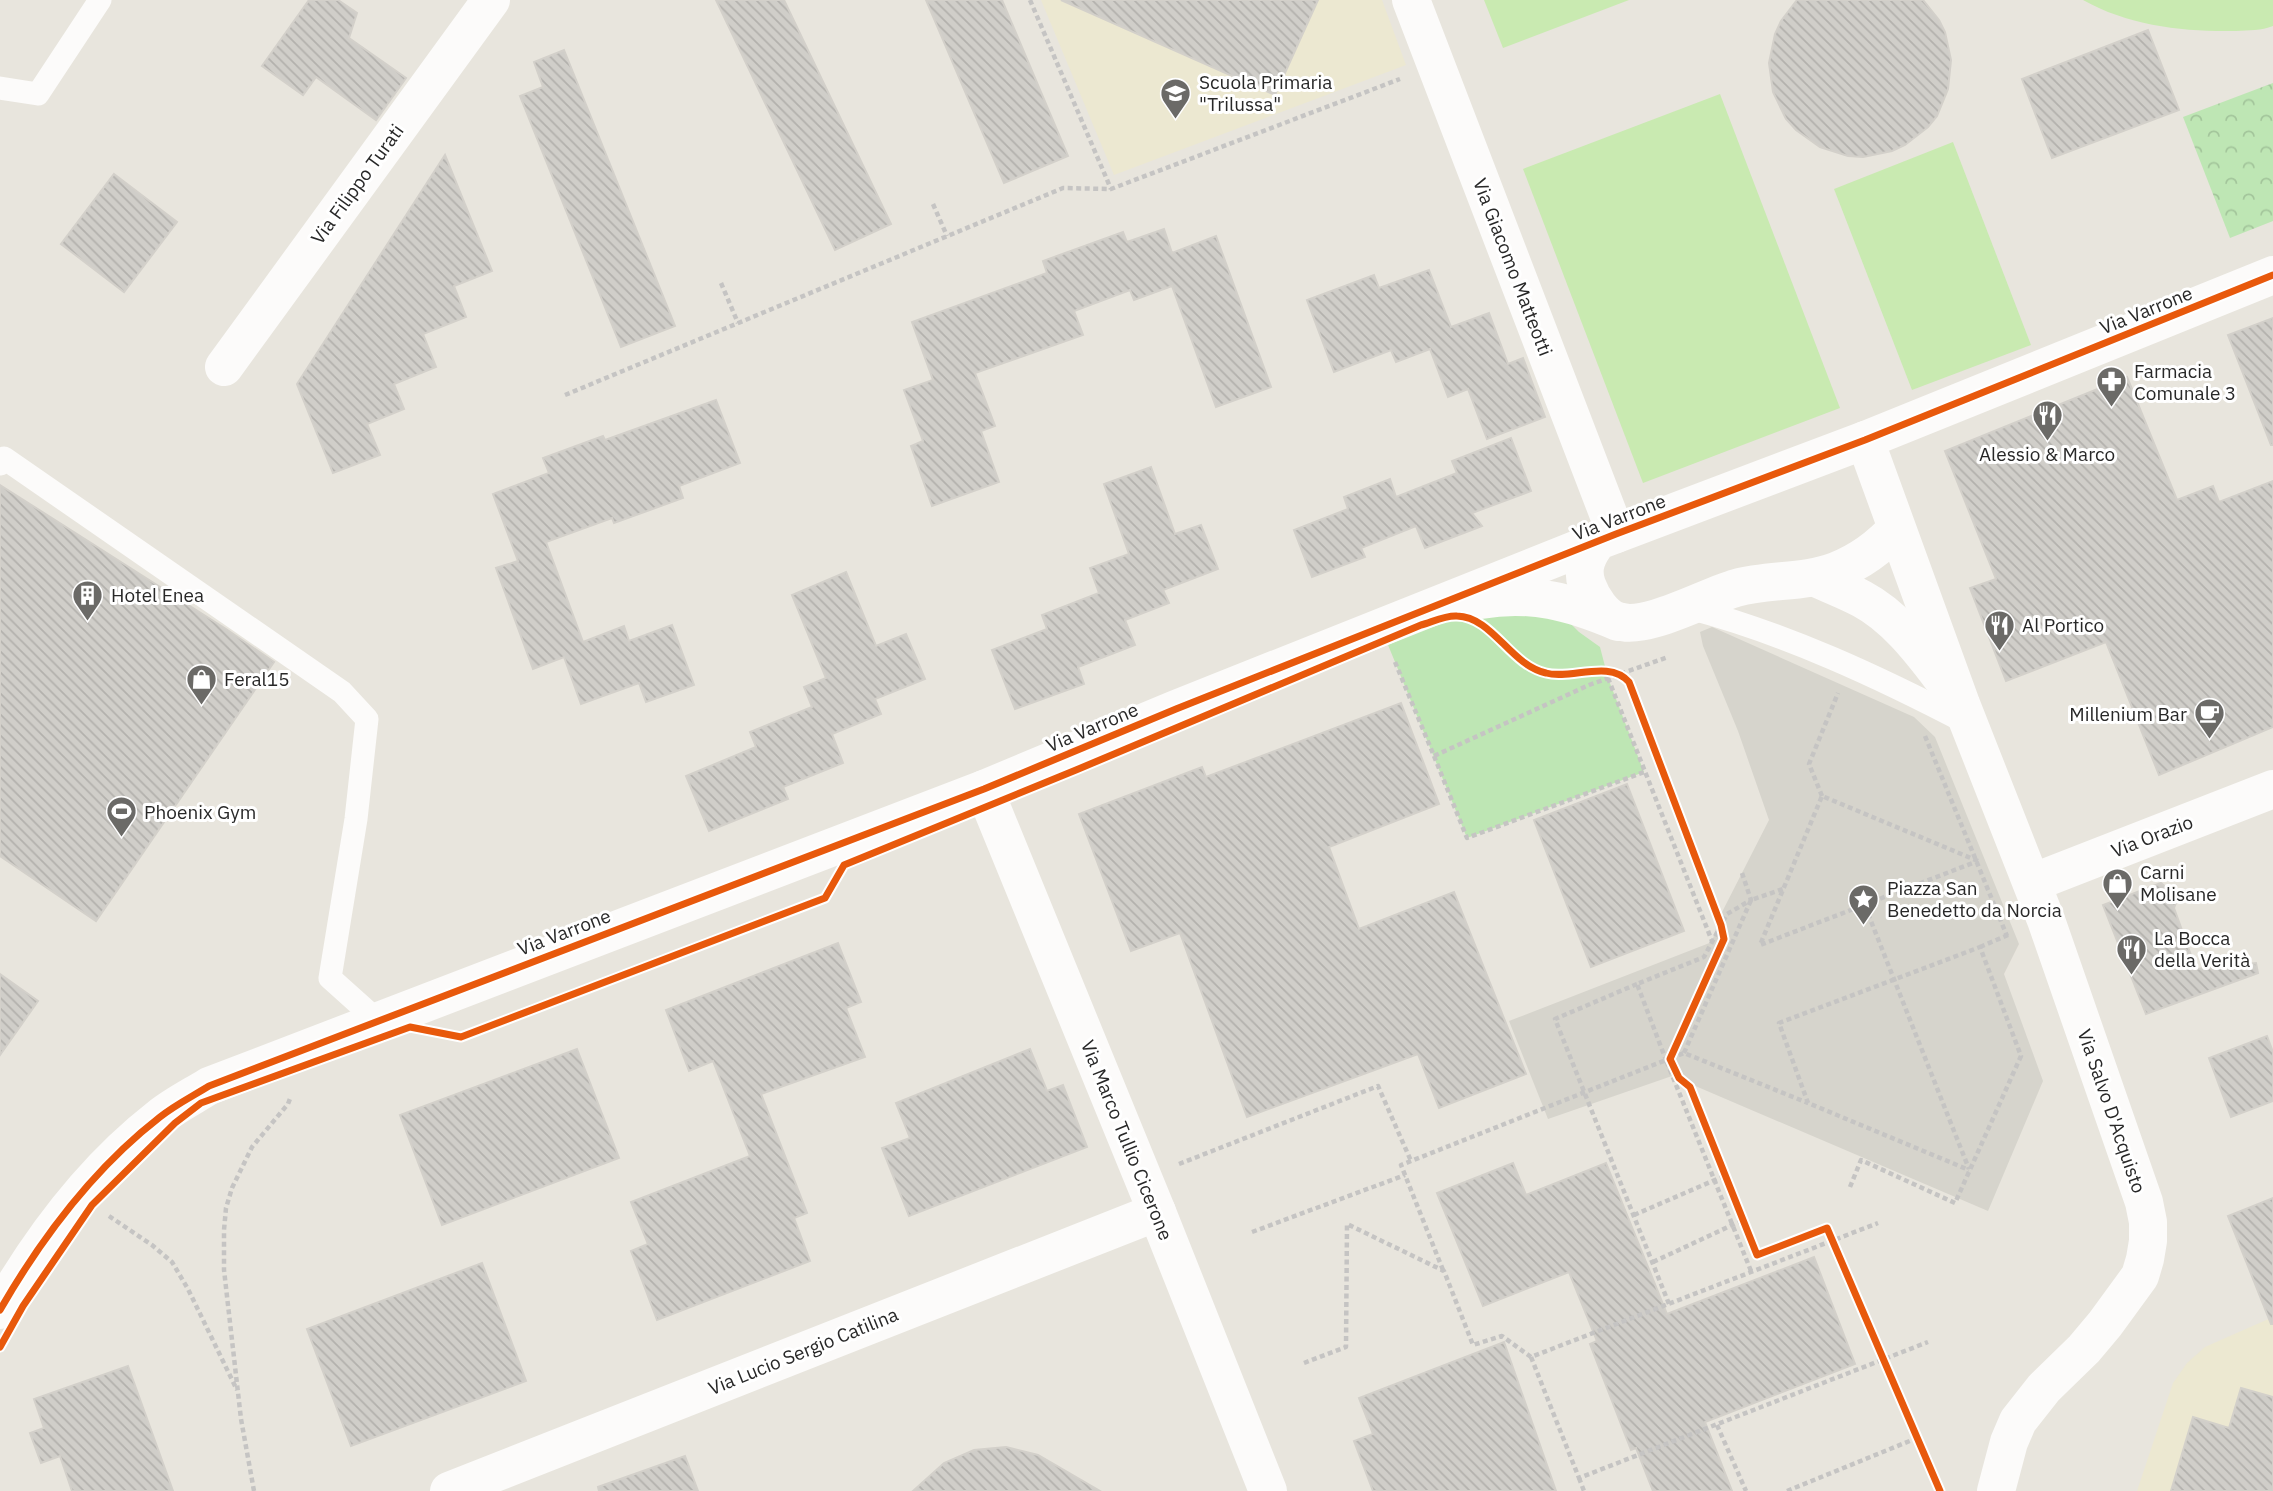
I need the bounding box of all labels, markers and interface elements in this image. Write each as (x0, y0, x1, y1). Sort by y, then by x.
place label: Scuola Primaria "Trilussa" (1199, 70, 1332, 116)
school or university icon: Scuola Primaria "Trilussa" (1159, 76, 1193, 120)
street label: Via Filippo Turati (305, 119, 409, 249)
street label: Via Giacomo Matteotti (1468, 175, 1558, 359)
street label: Via Varrone (2096, 281, 2196, 339)
place label: Farmacia Comunale 3 (2134, 359, 2236, 405)
pharmacy icon: Farmacia Comunale 3 (2094, 365, 2128, 409)
restaurant icon: Alessio & Marco (2030, 398, 2064, 442)
place label: Alessio & Marco (1979, 442, 2115, 466)
street label: Via Varrone (1569, 488, 1669, 546)
building icon: Hotel Enea (71, 578, 105, 622)
place label: Hotel Enea (111, 583, 204, 607)
restaurant icon: Al Portico (1982, 608, 2016, 652)
place label: Al Portico (2022, 613, 2104, 637)
shop icon: Feral15 (184, 662, 218, 706)
place label: Feral15 (224, 667, 290, 691)
street label: Via Varrone (1042, 697, 1142, 757)
cafe icon: Millenium Bar (2193, 697, 2227, 741)
place label: Millenium Bar (2069, 702, 2187, 726)
sports icon: Phoenix Gym (104, 795, 138, 839)
place label: Phoenix Gym (144, 800, 256, 824)
street label: Via Orazio (2108, 809, 2196, 863)
place label: Carni Molisane (2140, 860, 2217, 906)
shop icon: Carni Molisane (2100, 866, 2134, 910)
place label: Piazza San Benedetto da Norcia (1887, 876, 2062, 922)
place icon: Piazza San Benedetto da Norcia (1847, 882, 1881, 926)
street label: Via Varrone (514, 903, 614, 961)
place label: La Bocca della Verità (2154, 926, 2250, 972)
restaurant icon: La Bocca della Verità (2114, 932, 2148, 976)
street label: Via Salvo D'Acquisto (2073, 1026, 2151, 1196)
street label: Via Marco Tullio Cicerone (1076, 1036, 1178, 1244)
street label: Via Lucio Sergio Catilina (705, 1302, 901, 1400)

